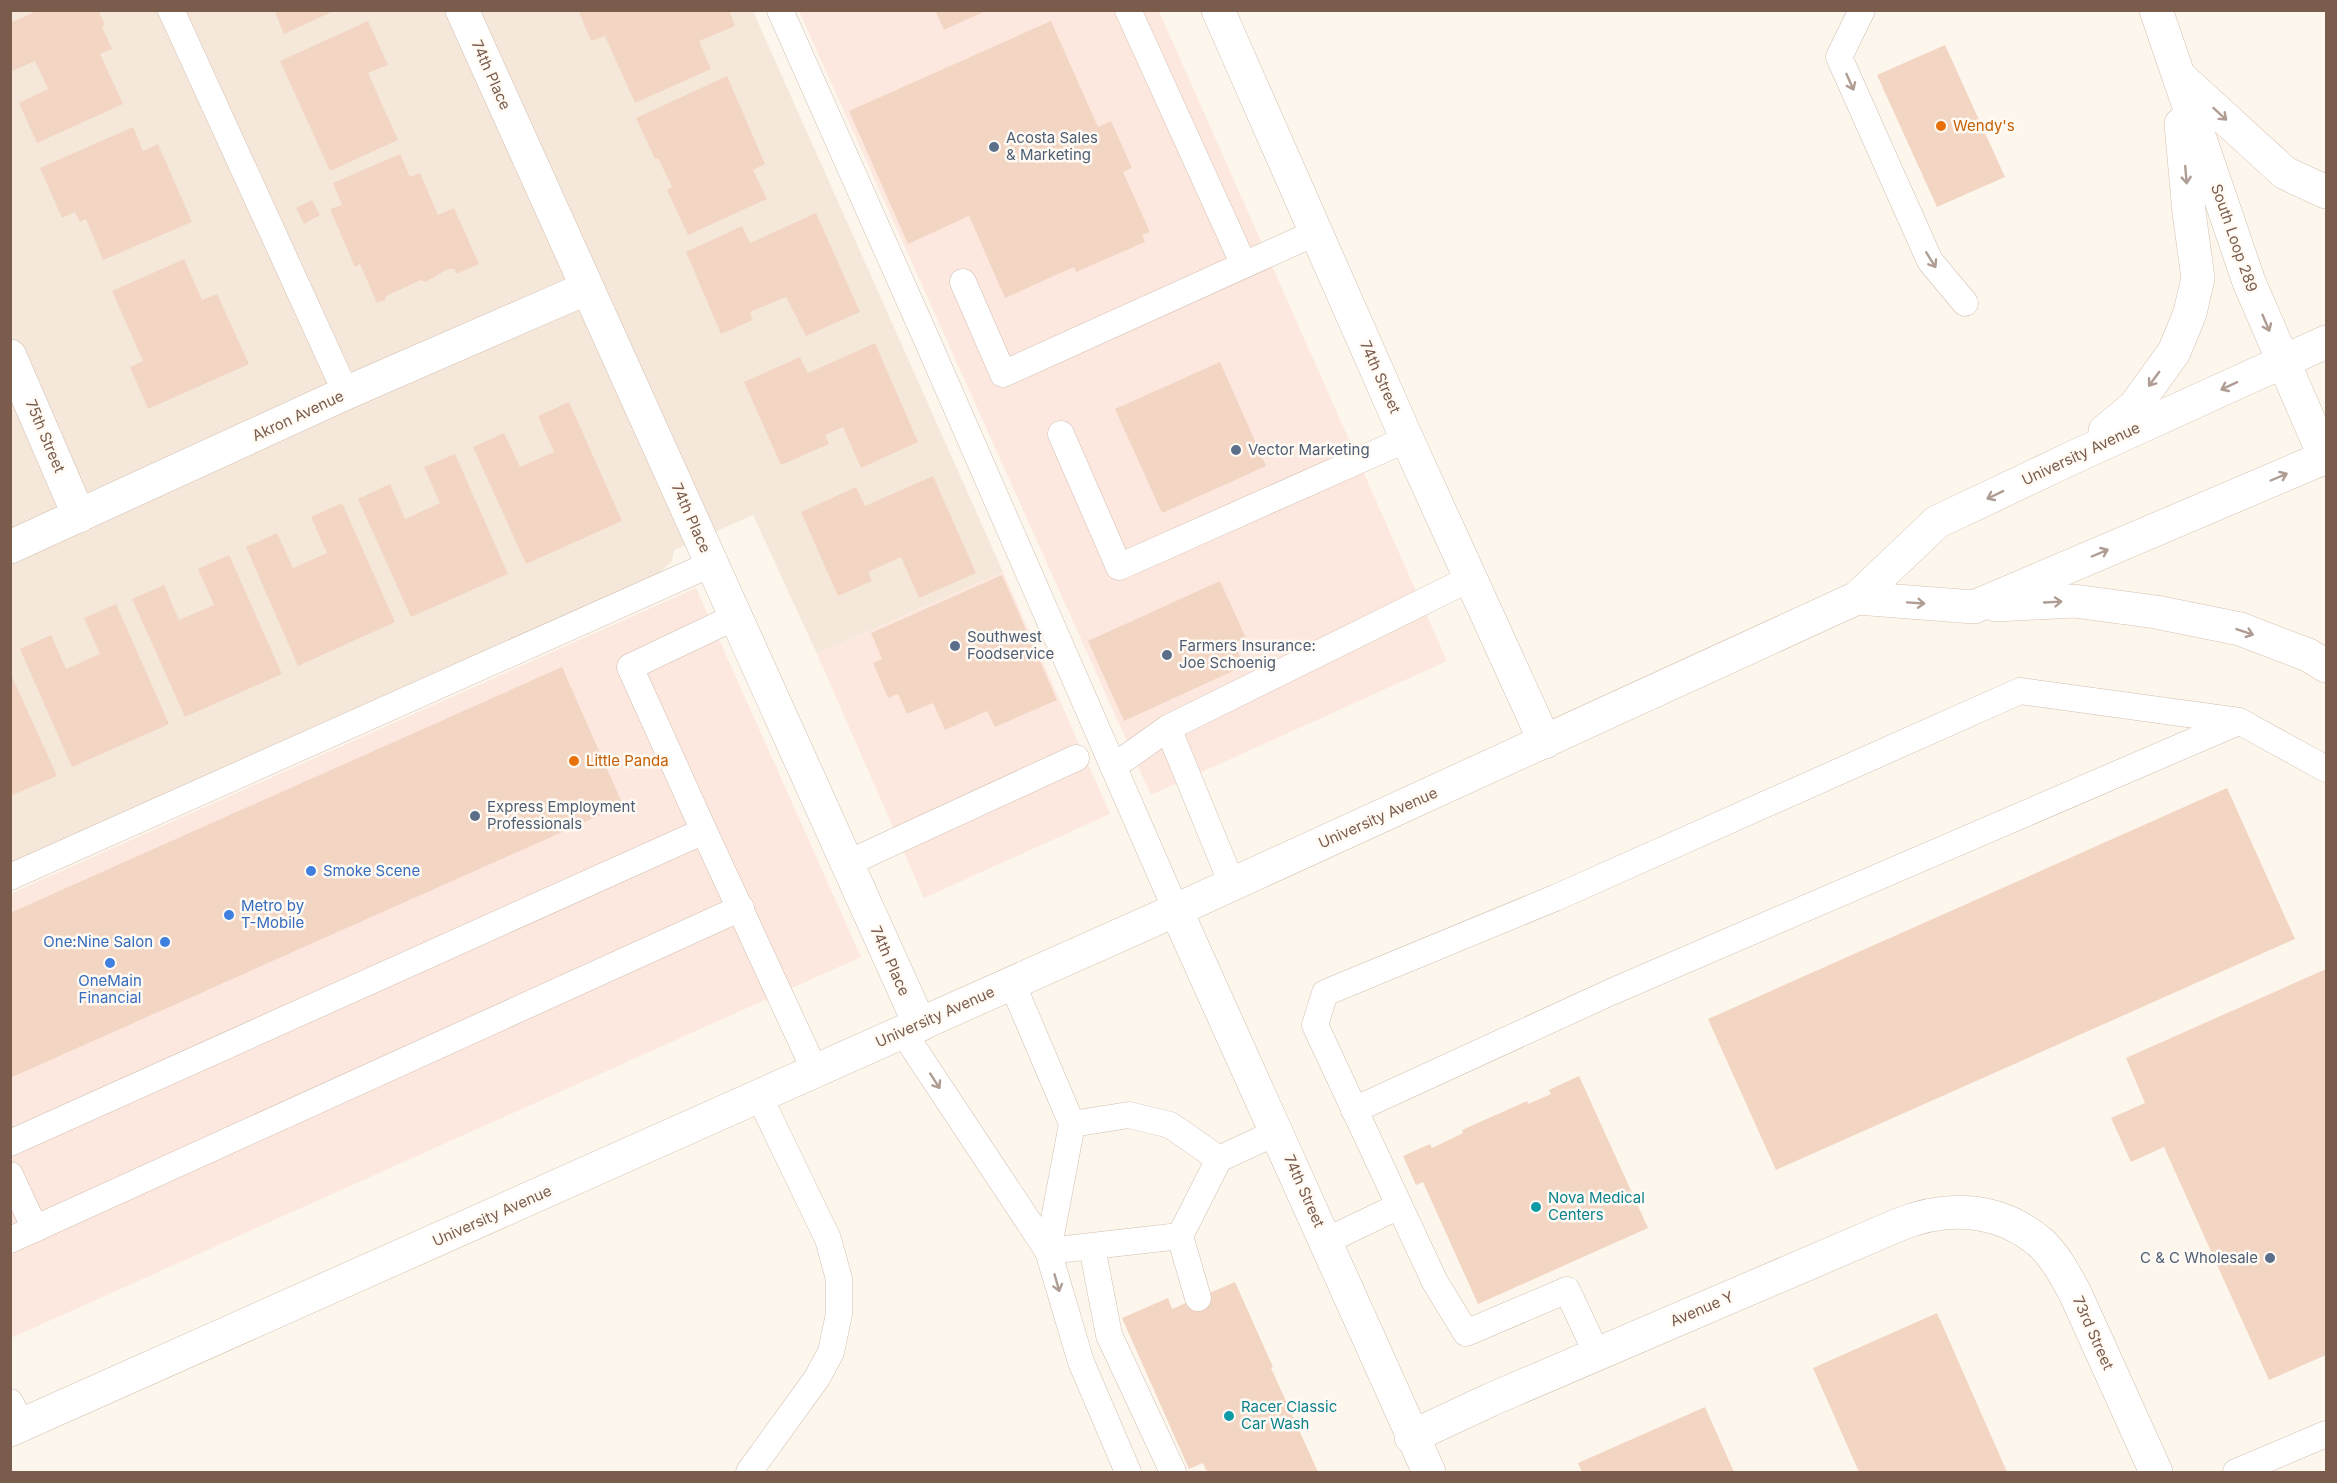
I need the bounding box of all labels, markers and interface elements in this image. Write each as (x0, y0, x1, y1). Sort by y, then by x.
street label: 74th Place (468, 37, 515, 113)
one-way arrow (1845, 73, 1857, 91)
one-way arrow (2212, 107, 2227, 121)
place label: Wendy's (1953, 116, 2015, 135)
marker: Wendy's (1934, 119, 1948, 133)
place label: Acosta Sales & Marketing (1006, 128, 1098, 164)
marker: Acosta Sales & Marketing (987, 140, 1001, 154)
one-way arrow (2181, 164, 2192, 184)
street label: South Loop 289 (2207, 181, 2262, 294)
one-way arrow (1925, 251, 1937, 268)
one-way arrow (2261, 314, 2272, 332)
street label: 74th Street (1356, 337, 1405, 416)
one-way arrow (2148, 371, 2160, 387)
one-way arrow (2220, 380, 2238, 392)
street label: Akron Avenue (249, 386, 347, 445)
street label: 75th Street (22, 396, 69, 475)
street label: University Avenue (2019, 418, 2143, 489)
place label: Vector Marketing (1248, 440, 1370, 459)
marker: Vector Marketing (1229, 443, 1243, 457)
one-way arrow (2269, 471, 2288, 482)
street label: 74th Place (668, 480, 715, 556)
one-way arrow (1986, 489, 2004, 501)
one-way arrow (2090, 547, 2108, 558)
one-way arrow (1905, 597, 1925, 608)
one-way arrow (2042, 597, 2062, 608)
place label: Southwest Foodservice (967, 627, 1054, 663)
one-way arrow (2235, 627, 2254, 638)
place label: Farmers Insurance: Joe Schoenig (1179, 636, 1316, 672)
marker: Southwest Foodservice (948, 639, 962, 653)
marker: Farmers Insurance: Joe Schoenig (1160, 648, 1174, 662)
place label: Little Panda (586, 751, 669, 770)
marker: Little Panda (567, 754, 581, 768)
street label: University Avenue (1315, 783, 1440, 852)
place label: Express Employment Professionals (487, 797, 635, 833)
marker: Express Employment Professionals (468, 809, 482, 823)
place label: Smoke Scene (323, 861, 420, 880)
marker: Smoke Scene (304, 864, 318, 878)
place label: Metro by T-Mobile (241, 896, 305, 932)
marker: Metro by T-Mobile (222, 908, 236, 922)
street label: 74th Place (867, 923, 914, 999)
place label: One:Nine Salon (43, 932, 153, 951)
marker: One:Nine Salon (158, 935, 172, 949)
marker: OneMain Financial (103, 956, 117, 970)
place label: OneMain Financial (78, 971, 142, 1007)
street label: University Avenue (872, 982, 997, 1051)
one-way arrow (930, 1072, 942, 1089)
street label: 74th Street (1280, 1151, 1329, 1230)
street label: University Avenue (429, 1181, 554, 1250)
place label: Nova Medical Centers (1548, 1188, 1645, 1224)
marker: Nova Medical Centers (1529, 1200, 1543, 1214)
place label: C & C Wholesale (2140, 1248, 2258, 1267)
marker: C & C Wholesale (2263, 1251, 2277, 1265)
one-way arrow (1052, 1273, 1063, 1292)
street label: Avenue Y (1667, 1287, 1736, 1330)
street label: 73rd Street (2069, 1293, 2118, 1373)
place label: Racer Classic Car Wash (1241, 1397, 1337, 1433)
marker: Racer Classic Car Wash (1222, 1409, 1236, 1423)

